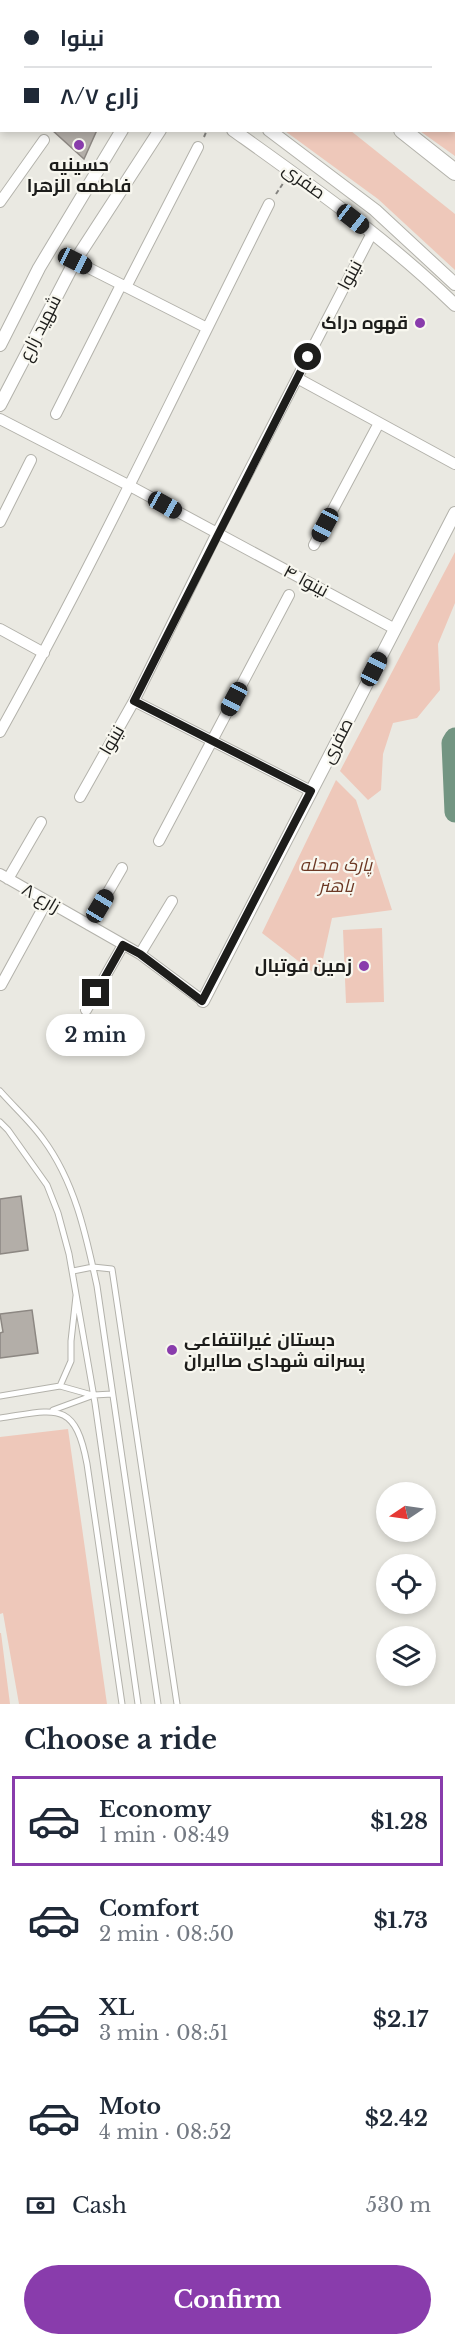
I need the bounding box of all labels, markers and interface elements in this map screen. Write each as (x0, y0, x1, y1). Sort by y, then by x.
text: نینوا (60, 25, 104, 52)
text: ۸/۷ زارع (60, 83, 139, 110)
marker: حسینیه فاطمه الزهرا (72, 138, 86, 152)
place label: حسینیه فاطمه الزهرا (27, 154, 131, 197)
street label: صفری (278, 158, 330, 204)
car (333, 201, 373, 237)
car (55, 245, 95, 277)
street label: نینوا (333, 256, 367, 294)
street label: شهید زارع (14, 291, 67, 365)
place label: قهوه دراک (321, 312, 408, 334)
marker: قهوه دراک (413, 316, 427, 330)
route start (294, 343, 321, 370)
car (145, 488, 185, 522)
car (309, 505, 341, 545)
street label: ۴ نینوا (280, 560, 332, 602)
car (358, 649, 390, 689)
car (218, 679, 250, 719)
street label: صفری (316, 715, 358, 767)
street label: نینوا (95, 721, 129, 759)
park label: پارک محله باهنر (300, 854, 373, 897)
street label: ۸ زارع (17, 878, 64, 919)
car (83, 886, 117, 926)
place label: زمین فوتبال (255, 955, 352, 977)
marker: زمین فوتبال (357, 959, 371, 973)
route end (82, 979, 109, 1006)
callout: 2 min (46, 1014, 146, 1056)
text: 2 min (64, 1023, 127, 1047)
place label: دبستان غیرانتفاعی پسرانه شهدای صاایران (184, 1329, 365, 1373)
marker: دبستان غیرانتفاعی پسرانه شهدای صاایران (165, 1343, 179, 1357)
north arrow (376, 1482, 436, 1542)
map controls (376, 1482, 436, 1686)
button: locate (376, 1554, 436, 1614)
button: layers (376, 1626, 436, 1686)
text: Choose a ride (24, 1723, 217, 1756)
icon: car (27, 1794, 81, 1848)
text: Economy (99, 1796, 211, 1823)
text: $1.28 (370, 1808, 428, 1835)
text: 1 min · 08:49 (99, 1823, 230, 1847)
icon: car (27, 1893, 81, 1947)
text: Comfort (99, 1895, 199, 1922)
text: $1.73 (373, 1907, 428, 1934)
text: 2 min · 08:50 (99, 1922, 234, 1946)
icon: car (27, 1992, 81, 2046)
text: XL (99, 1994, 134, 2021)
text: $2.17 (373, 2006, 428, 2033)
text: 3 min · 08:51 (99, 2021, 229, 2045)
icon: car (27, 2091, 81, 2145)
text: Moto (99, 2093, 161, 2120)
text: $2.42 (365, 2105, 428, 2132)
text: 4 min · 08:52 (99, 2120, 231, 2144)
icon: cash (24, 2189, 57, 2222)
text: Cash (72, 2192, 127, 2219)
text: 530 m (366, 2193, 431, 2217)
button: Confirm (24, 2265, 431, 2334)

